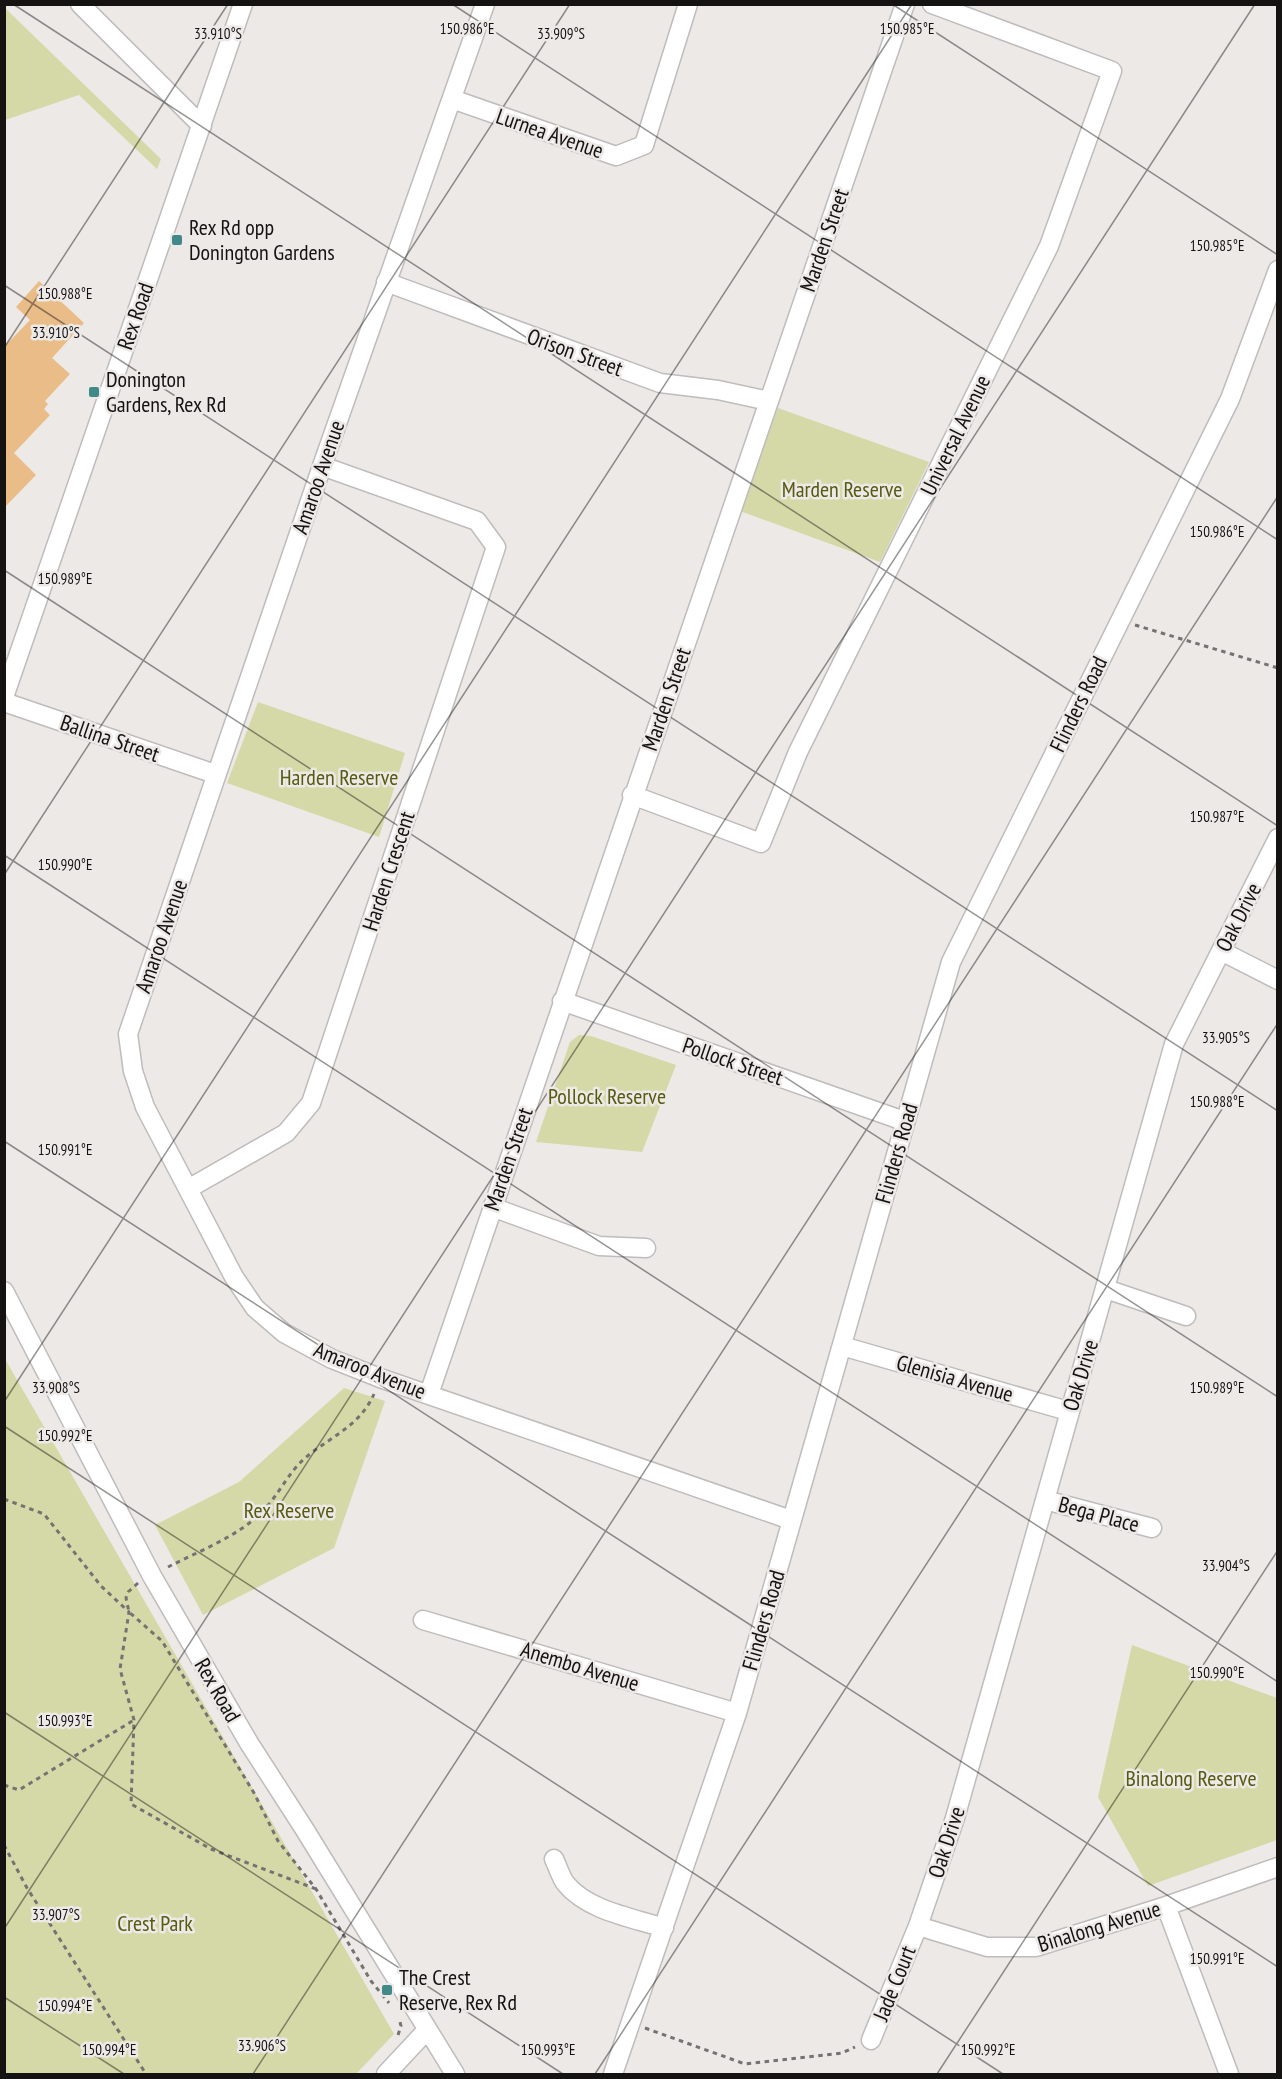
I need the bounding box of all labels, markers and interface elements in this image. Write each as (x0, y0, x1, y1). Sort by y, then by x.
text: 150.986°E (440, 19, 494, 38)
text: 150.985°E (880, 19, 934, 38)
text: 33.910°S (194, 24, 242, 43)
text: 33.909°S (537, 24, 585, 43)
street label: Lurnea Avenue (493, 102, 607, 164)
street label: Marden Street (793, 185, 855, 295)
place label: Rex Rd opp Donington Gardens (189, 213, 335, 266)
marker: Rex Rd opp Donington Gardens (170, 233, 184, 247)
text: 150.985°E (1190, 236, 1244, 255)
street label: Rex Road (111, 279, 159, 353)
text: 150.988°E (38, 284, 92, 303)
street label: Orison Street (523, 322, 627, 382)
text: 33.910°S (32, 323, 80, 342)
place label: Donington Gardens, Rex Rd (106, 365, 226, 418)
street label: Universal Avenue (914, 370, 996, 500)
marker: Donington Gardens, Rex Rd (87, 385, 101, 399)
street label: Amaroo Avenue (286, 417, 350, 537)
park label: Marden Reserve (782, 475, 902, 503)
text: 150.986°E (1190, 522, 1244, 541)
text: 150.989°E (38, 569, 92, 588)
street label: Marden Street (635, 644, 697, 754)
street label: Flinders Road (1043, 652, 1113, 756)
street label: Ballina Street (57, 708, 163, 768)
park label: Harden Reserve (280, 763, 398, 791)
text: 150.987°E (1190, 807, 1244, 826)
street label: Harden Crescent (356, 808, 420, 934)
text: 150.990°E (38, 855, 92, 874)
street label: Amaroo Avenue (129, 876, 193, 996)
street label: Oak Drive (1209, 878, 1267, 956)
text: 33.905°S (1202, 1028, 1250, 1047)
street label: Pollock Street (679, 1031, 787, 1091)
park label: Pollock Reserve (548, 1082, 666, 1110)
text: 150.988°E (1190, 1092, 1244, 1111)
street label: Flinders Road (868, 1100, 924, 1206)
street label: Marden Street (477, 1104, 539, 1214)
text: 150.991°E (38, 1140, 92, 1159)
street label: Amaroo Avenue (310, 1335, 430, 1405)
street label: Oak Drive (1056, 1336, 1104, 1414)
street label: Glenisia Avenue (893, 1348, 1017, 1408)
text: 33.908°S (32, 1378, 80, 1397)
text: 150.989°E (1190, 1378, 1244, 1397)
text: 150.992°E (38, 1426, 92, 1445)
street label: Bega Place (1055, 1490, 1143, 1538)
park label: Rex Reserve (244, 1496, 334, 1524)
text: 33.904°S (1202, 1556, 1250, 1575)
street label: Flinders Road (735, 1567, 791, 1673)
street label: Anembo Avenue (517, 1635, 643, 1697)
street label: Rex Road (189, 1653, 247, 1727)
text: 150.990°E (1190, 1663, 1244, 1682)
text: 150.993°E (38, 1711, 92, 1730)
park label: Binalong Reserve (1125, 1764, 1257, 1792)
street label: Oak Drive (921, 1803, 971, 1881)
street label: Binalong Avenue (1034, 1894, 1164, 1958)
text: 33.907°S (32, 1905, 80, 1924)
park label: Crest Park (117, 1909, 193, 1937)
street label: Jade Court (866, 1941, 922, 2026)
text: 150.991°E (1190, 1949, 1244, 1968)
place label: The Crest Reserve, Rex Rd (399, 1963, 517, 2016)
marker: The Crest Reserve, Rex Rd (380, 1983, 394, 1997)
text: 150.994°E (38, 1996, 92, 2015)
text: 33.906°S (238, 2036, 286, 2055)
text: 150.994°E (82, 2040, 136, 2059)
text: 150.993°E (521, 2040, 575, 2059)
text: 150.992°E (961, 2040, 1015, 2059)

